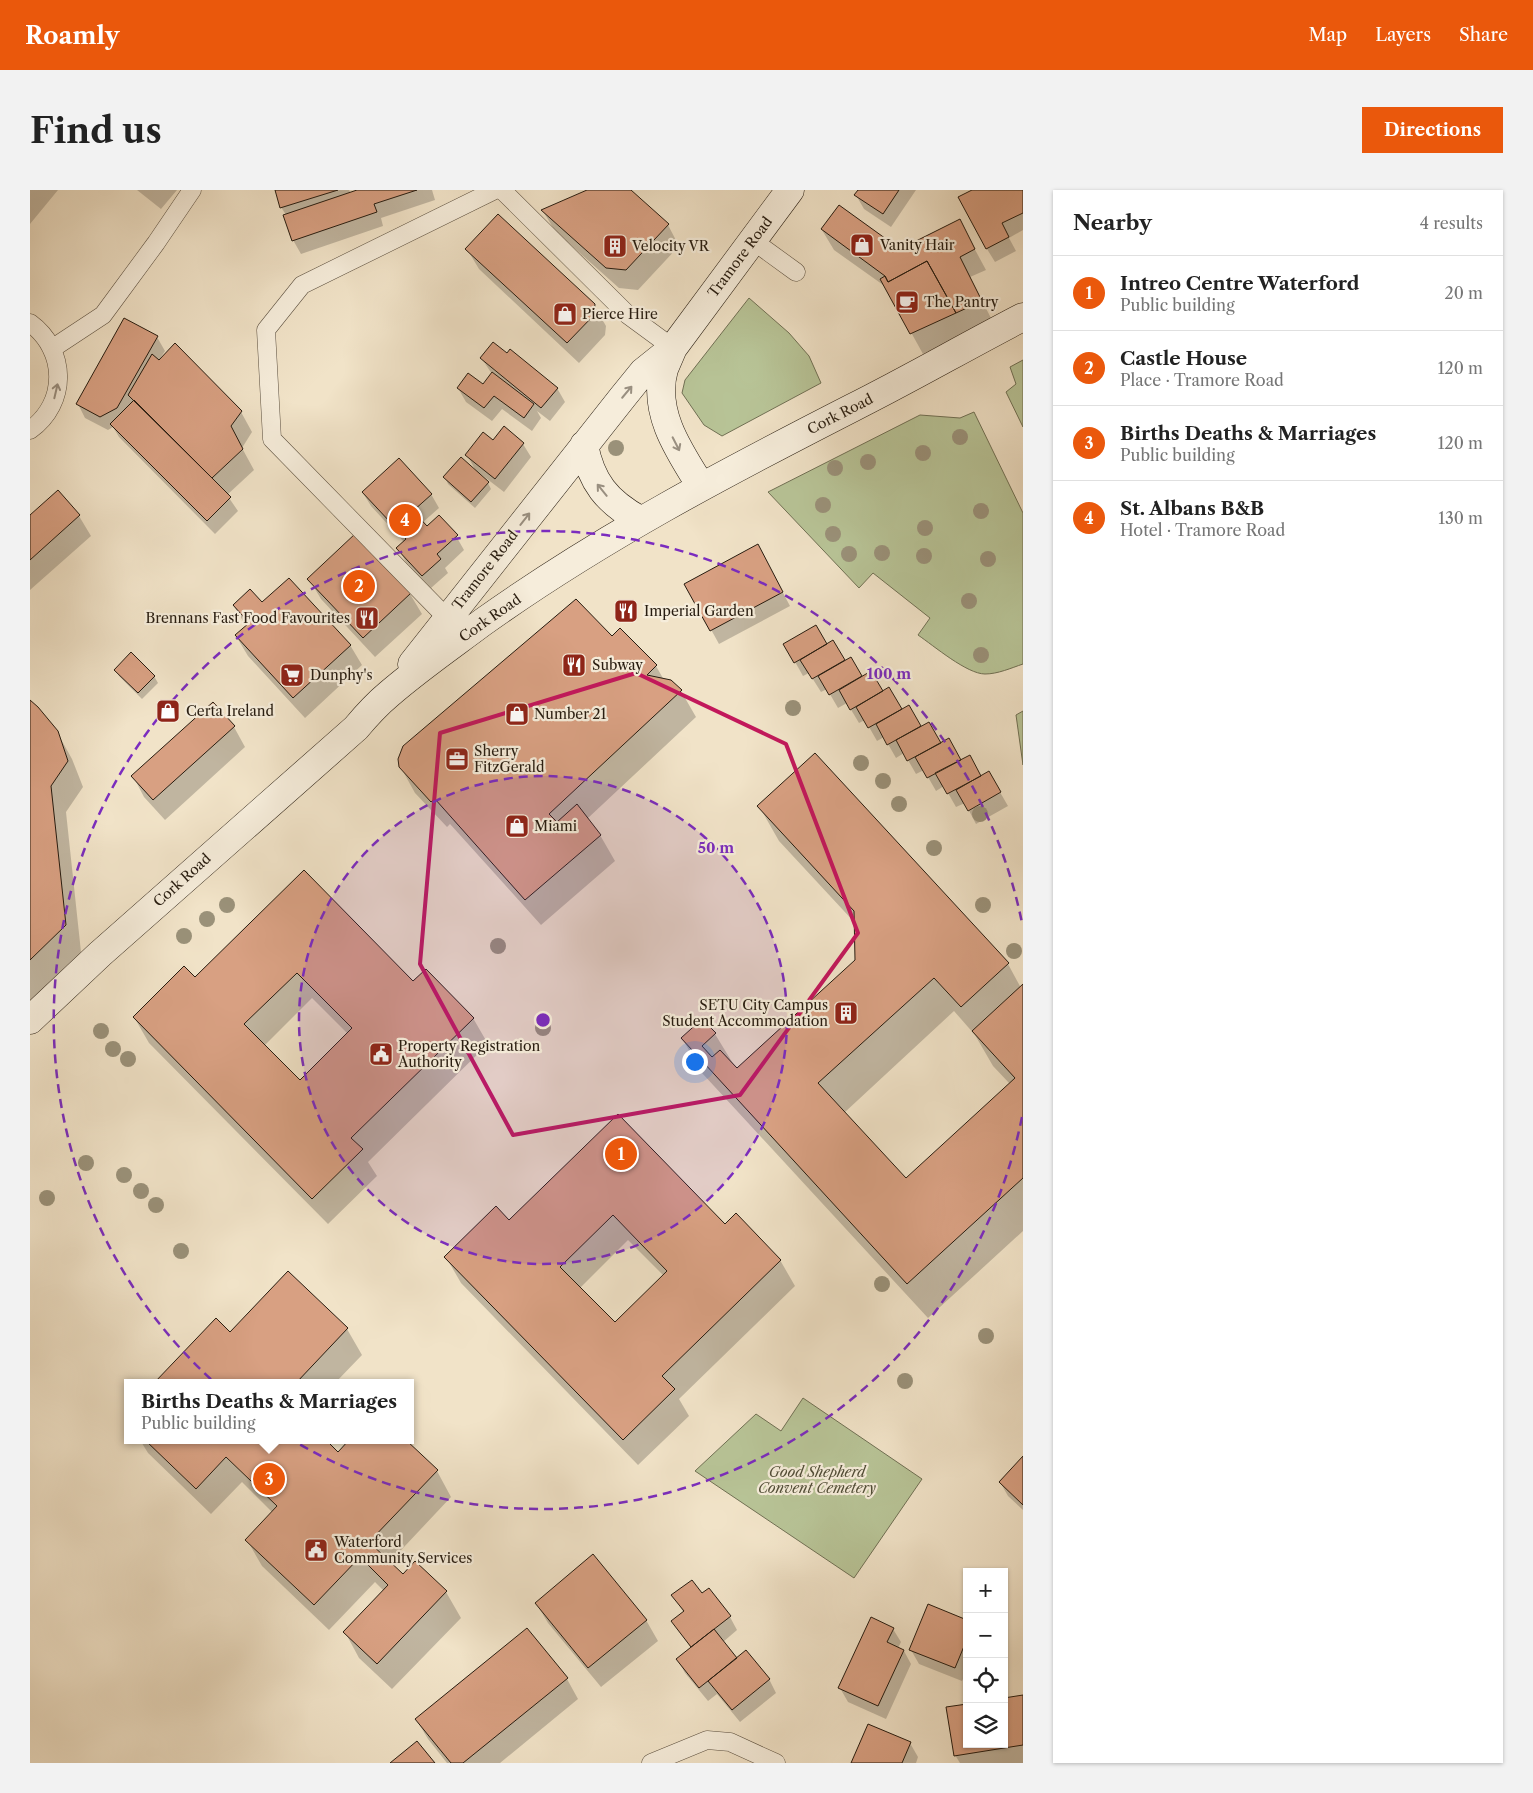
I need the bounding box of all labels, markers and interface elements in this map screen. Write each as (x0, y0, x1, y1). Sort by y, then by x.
text: Roamly (25, 21, 119, 50)
text: Map (1309, 24, 1347, 46)
text: Layers (1375, 24, 1431, 46)
text: Share (1459, 24, 1508, 46)
button: Directions (1362, 107, 1503, 153)
text: Find us (30, 109, 162, 152)
text: Nearby (1073, 210, 1152, 235)
street label: Tramore Road (704, 213, 776, 301)
text: 4 results (1420, 213, 1483, 233)
shop icon: Vanity Hair (849, 232, 875, 258)
building icon: Velocity VR (602, 233, 628, 259)
place label: Vanity Hair (879, 236, 955, 254)
place label: Velocity VR (631, 237, 710, 255)
text: Intreo Centre Waterford (1120, 272, 1359, 295)
text: 1 (1085, 283, 1093, 303)
text: 20 m (1444, 283, 1483, 303)
cafe icon: The Pantry (894, 289, 920, 315)
place label: The Pantry (924, 293, 999, 311)
text: Public building (1120, 295, 1235, 315)
shop icon: Pierce Hire (552, 301, 578, 327)
place label: Pierce Hire (582, 305, 658, 323)
text: Castle House (1120, 347, 1247, 370)
text: 2 (1084, 358, 1094, 378)
text: 120 m (1438, 358, 1483, 378)
text: Place · Tramore Road (1120, 370, 1284, 390)
one-way arrow (52, 383, 61, 399)
one-way arrow (621, 385, 632, 398)
street label: Cork Road (804, 390, 876, 438)
text: Births Deaths & Marriages (1120, 422, 1376, 445)
text: 3 (1084, 433, 1094, 453)
text: 120 m (1438, 433, 1483, 453)
one-way arrow (672, 436, 681, 451)
text: Public building (1120, 445, 1235, 465)
one-way arrow (597, 484, 608, 497)
text: St. Albans B&B (1120, 497, 1264, 520)
pin: 4 (389, 501, 421, 539)
text: 4 (1084, 508, 1094, 528)
text: 130 m (1438, 508, 1483, 528)
one-way arrow (520, 513, 531, 526)
text: Hotel · Tramore Road (1120, 520, 1285, 540)
street label: Tramore Road (448, 526, 522, 614)
pin: 2 (343, 567, 375, 605)
street label: Cork Road (456, 590, 525, 646)
restaurant icon: Imperial Garden (613, 598, 639, 624)
place label: Imperial Garden (644, 602, 754, 620)
restaurant icon: Brennans Fast Food Favourites (354, 605, 380, 631)
place label: Brennans Fast Food Favourites (146, 609, 350, 627)
restaurant icon: Subway (561, 652, 587, 678)
place label: Subway (592, 656, 643, 674)
supermarket icon: Dunphy's (279, 662, 305, 688)
text: 100 m (867, 664, 911, 683)
place label: Dunphy's (310, 666, 373, 684)
shop icon: Certa Ireland (155, 698, 181, 724)
shop icon: Number 21 (504, 701, 530, 727)
place label: Certa Ireland (186, 702, 275, 720)
place label: Number 21 (534, 705, 607, 723)
place label: Sherry FitzGerald (474, 742, 545, 776)
office icon: Sherry FitzGerald (444, 746, 470, 772)
shop icon: Miami (504, 813, 530, 839)
place label: Miami (534, 817, 577, 835)
text: 50 m (698, 838, 734, 857)
street label: Cork Road (149, 849, 215, 911)
place label: SETU City Campus Student Accommodation (662, 996, 828, 1030)
building icon: SETU City Campus Student Accommodation (833, 1000, 859, 1026)
centre of rings (534, 1011, 552, 1029)
place label: Property Registration Authority (397, 1037, 541, 1071)
public building icon: Property Registration Authority (368, 1041, 394, 1067)
your location (682, 1049, 708, 1075)
pin: 1 (605, 1135, 637, 1173)
popup (124, 1379, 414, 1444)
text: Births Deaths & Marriages (141, 1390, 397, 1413)
text: Public building (141, 1413, 255, 1433)
pin: 3 (253, 1460, 285, 1498)
park label: Good Shepherd Convent Cemetery (758, 1463, 876, 1497)
place label: Waterford Community Services (333, 1533, 472, 1567)
public building icon: Waterford Community Services (303, 1537, 329, 1563)
map controls (963, 1568, 1008, 1748)
button: + (963, 1568, 1008, 1613)
button: − (963, 1613, 1008, 1658)
button: locate (963, 1658, 1008, 1703)
button: layers (963, 1703, 1008, 1748)

